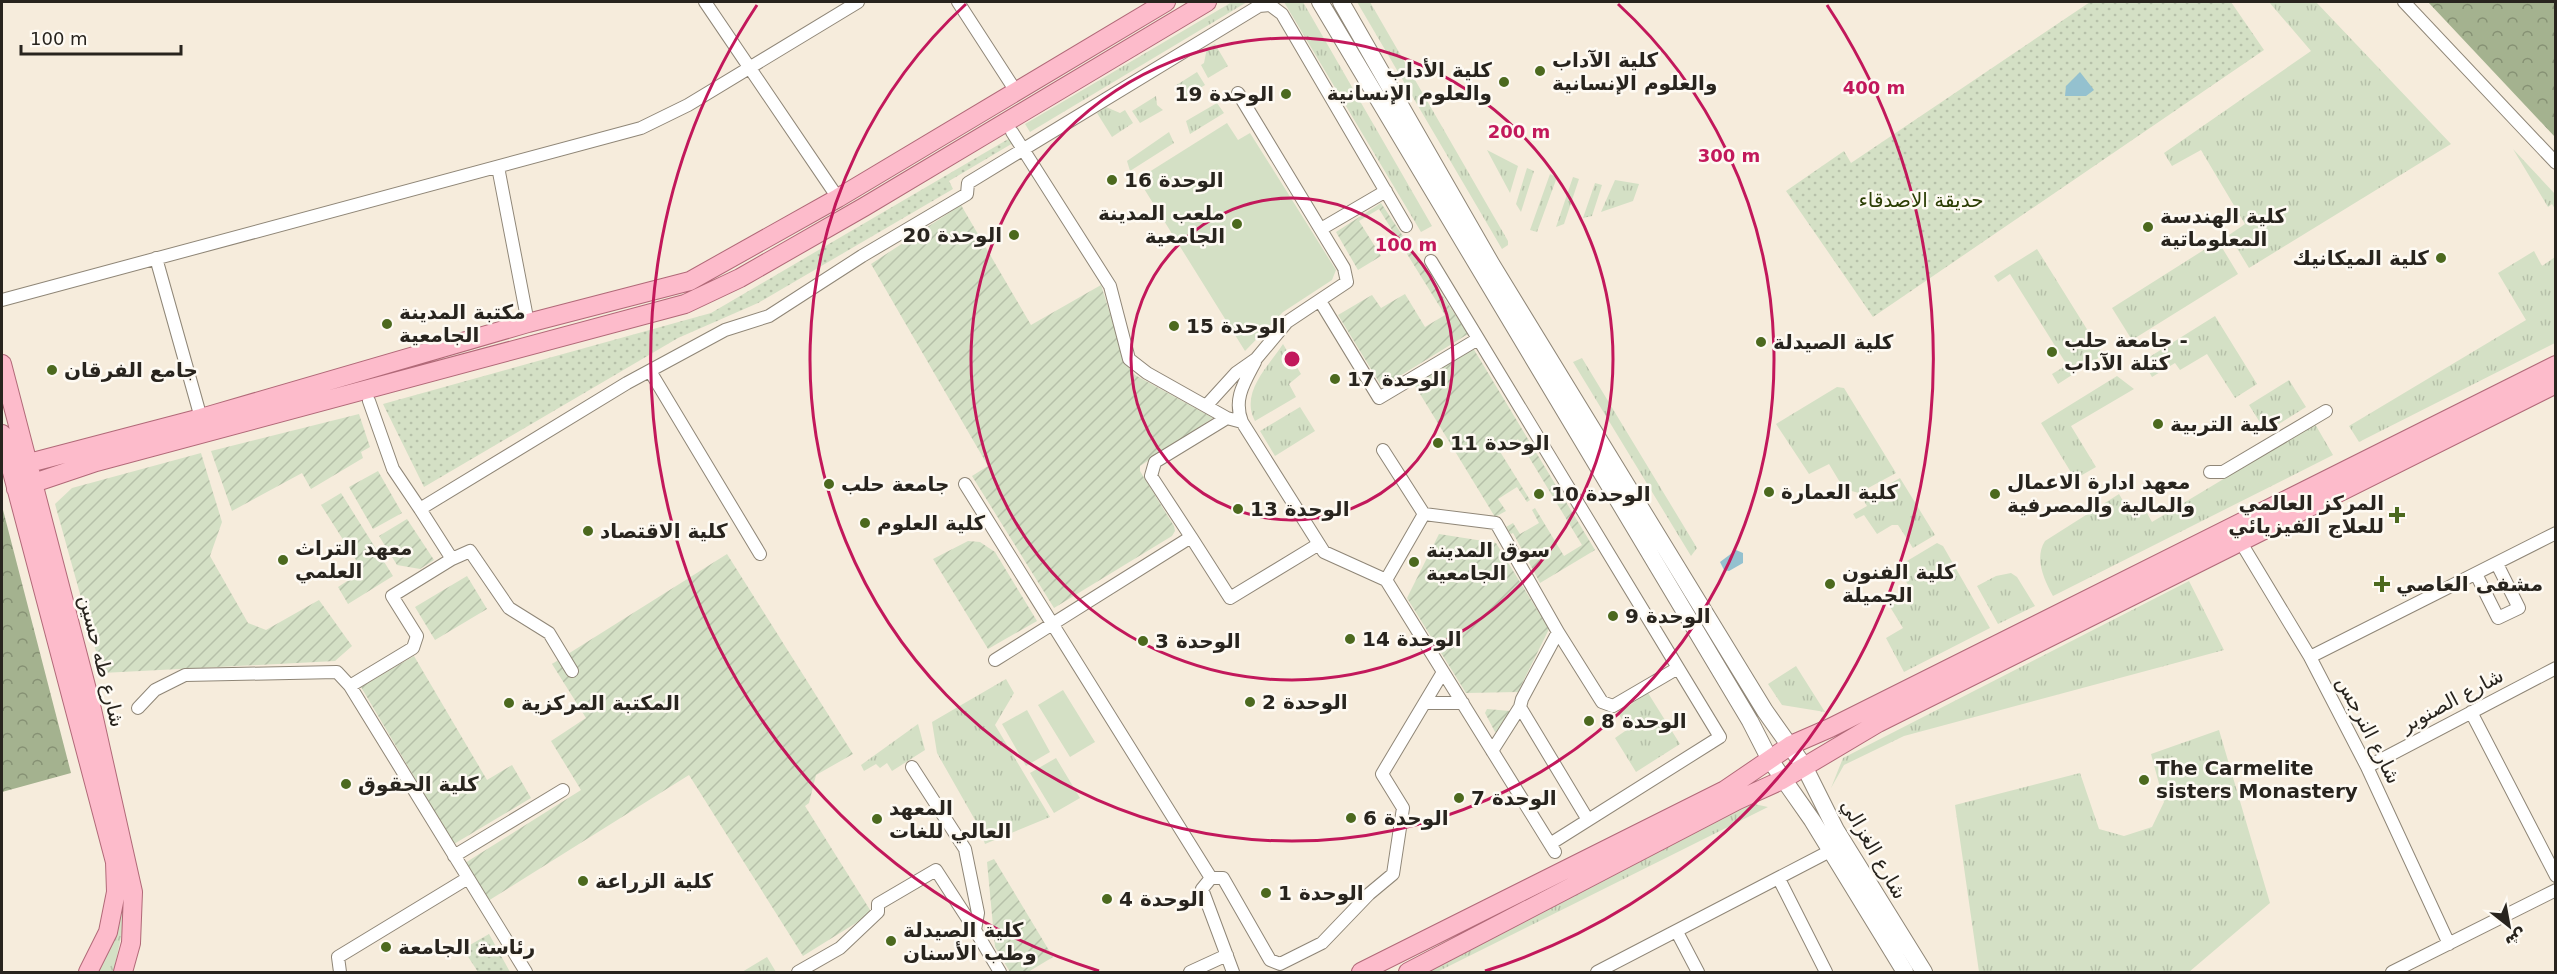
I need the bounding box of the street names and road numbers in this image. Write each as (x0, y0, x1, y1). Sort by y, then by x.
street label: شارع طه حسين (74, 592, 130, 730)
street label: شارع الصنوبر (2396, 663, 2507, 738)
street label: شارع النرجس (2332, 672, 2406, 788)
street label: شارع الغزالي (1835, 795, 1912, 904)

